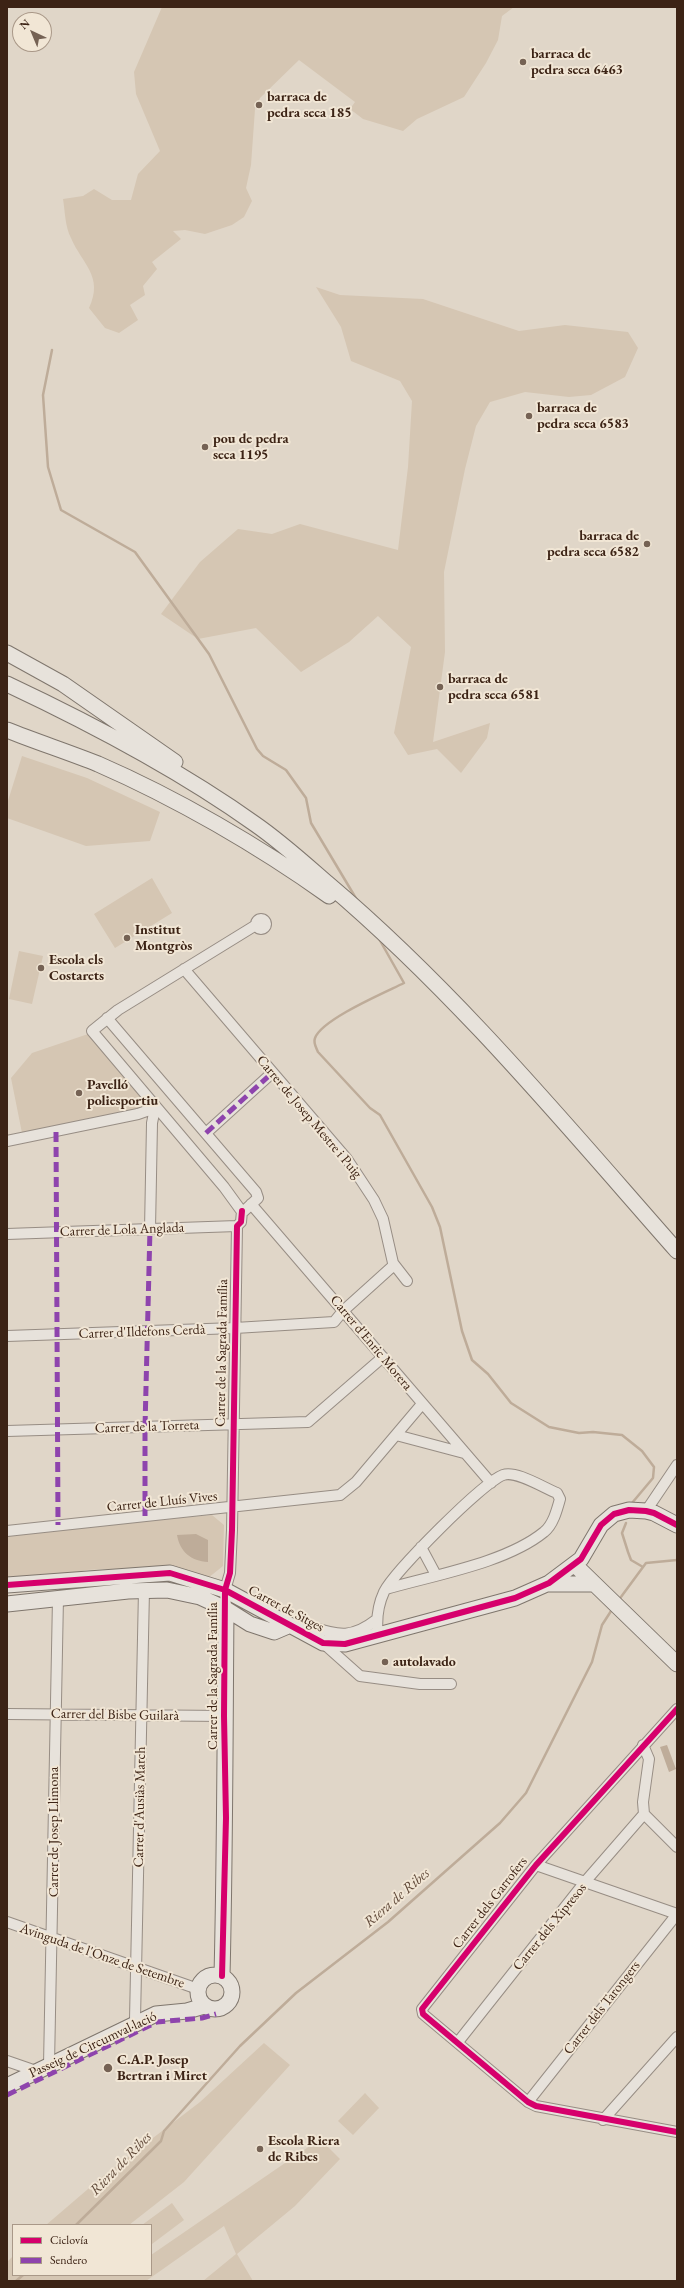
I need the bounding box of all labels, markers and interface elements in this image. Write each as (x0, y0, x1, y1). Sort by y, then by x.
north arrow (12, 12, 52, 52)
text: N (16, 16, 32, 32)
place label: barraca de pedra seca 6463 (531, 46, 623, 78)
marker: barraca de pedra seca 6463 (518, 57, 528, 67)
place label: barraca de pedra seca 185 (267, 89, 352, 122)
marker: barraca de pedra seca 185 (254, 100, 264, 110)
place label: barraca de pedra seca 6583 (537, 400, 629, 432)
marker: barraca de pedra seca 6583 (524, 411, 534, 421)
place label: pou de pedra seca 1195 (213, 431, 289, 464)
marker: pou de pedra seca 1195 (200, 442, 210, 452)
place label: barraca de pedra seca 6582 (547, 528, 639, 560)
marker: barraca de pedra seca 6582 (642, 539, 652, 549)
place label: barraca de pedra seca 6581 (448, 671, 540, 704)
marker: barraca de pedra seca 6581 (435, 682, 445, 692)
place label: Institut Montgròs (135, 922, 192, 954)
marker: Institut Montgròs (122, 933, 132, 943)
place label: Escola els Costarets (49, 952, 104, 984)
marker: Escola els Costarets (36, 963, 46, 973)
street label: Carrer de Josep Mestre i Puig (253, 1052, 365, 1182)
place label: Pavelló poliesportiu (87, 1077, 158, 1110)
marker: Pavelló poliesportiu (74, 1088, 84, 1098)
street label: Carrer de Lola Anglada (59, 1219, 185, 1241)
street label: Carrer de la Sagrada Família (212, 1279, 232, 1427)
street label: Carrer d'Enric Morera (326, 1292, 416, 1394)
street label: Carrer d'Ildefons Cerdà (78, 1321, 206, 1343)
street label: Carrer de la Torreta (94, 1417, 200, 1437)
street label: Carrer de Lluís Vives (106, 1488, 218, 1516)
street label: Carrer de Sitges (245, 1582, 327, 1636)
street label: Carrer de la Sagrada Família (205, 1602, 221, 1750)
place label: autolavado (393, 1654, 456, 1670)
marker: autolavado (380, 1657, 390, 1667)
street label: Carrer del Bisbe Guilarà (51, 1705, 179, 1725)
street label: Carrer d'Ausiàs March (131, 1746, 149, 1868)
street label: Carrer de Josep Llimona (46, 1767, 62, 1897)
street label: Carrer dels Garrofers (449, 1854, 531, 1952)
water label: Riera de Ribes (360, 1865, 434, 1931)
street label: Carrer dels Xipresos (510, 1880, 590, 1974)
street label: Avinguda de l'Onze de Setembre (17, 1920, 187, 1992)
street label: Carrer dels Tarongers (560, 1958, 644, 2058)
street label: Passeig de Circumval·lació (26, 2008, 160, 2082)
place label: C.A.P. Josep Bertran i Miret (117, 2052, 207, 2084)
marker: C.A.P. Josep Bertran i Miret (102, 2062, 114, 2074)
water label: Riera de Ribes (86, 2129, 156, 2199)
place label: Escola Riera de Ribes (268, 2133, 340, 2166)
marker: Escola Riera de Ribes (255, 2144, 265, 2154)
legend (12, 2224, 152, 2276)
text: Ciclovía (50, 2232, 88, 2248)
text: Sendero (50, 2252, 87, 2268)

